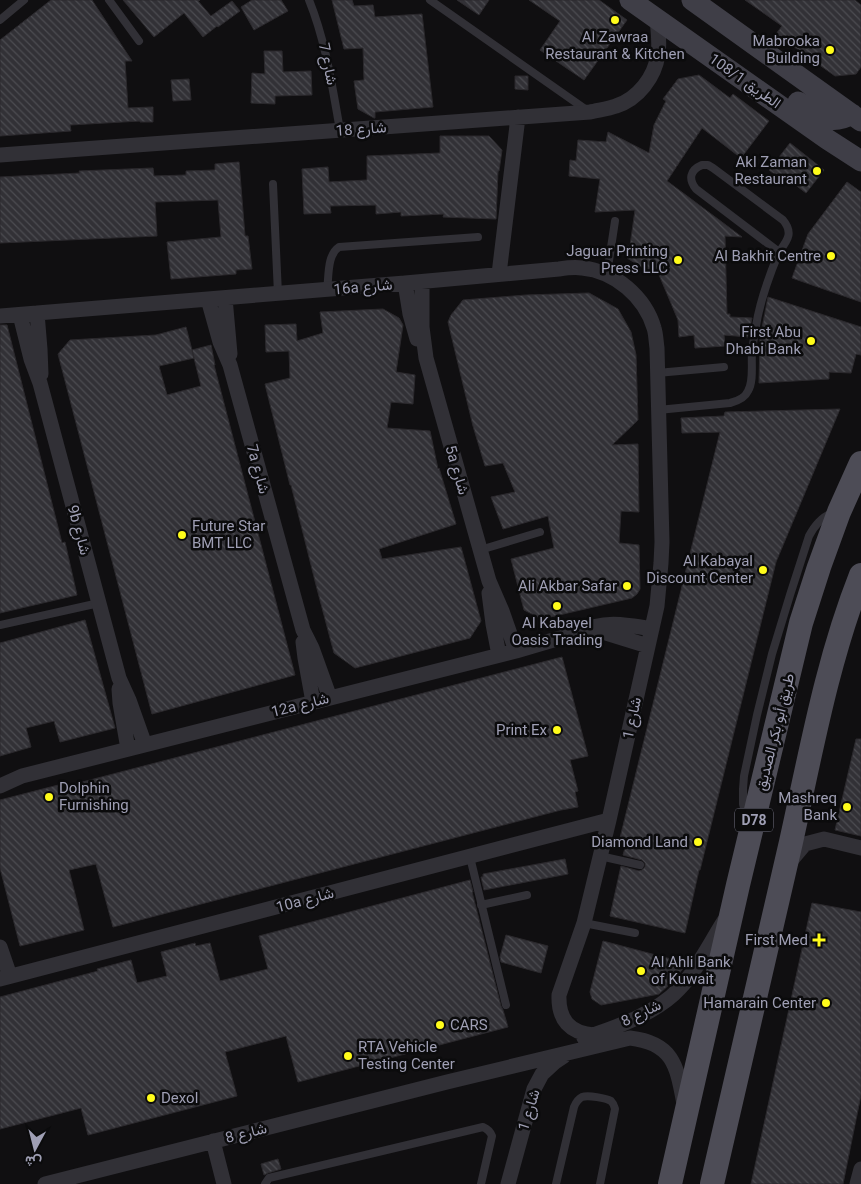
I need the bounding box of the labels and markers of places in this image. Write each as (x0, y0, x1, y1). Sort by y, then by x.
marker: Al Zawraa Restaurant & Kitchen (609, 14, 621, 26)
place label: Al Zawraa Restaurant & Kitchen (545, 28, 685, 63)
place label: Mabrooka Building (753, 32, 820, 67)
marker: Mabrooka Building (824, 44, 836, 56)
place label: Akl Zaman Restaurant (735, 153, 807, 188)
marker: Akl Zaman Restaurant (811, 165, 823, 177)
place label: Jaguar Printing Press LLC (566, 242, 668, 277)
place label: Al Bakhit Centre (714, 247, 821, 265)
marker: Al Bakhit Centre (825, 250, 837, 262)
marker: Jaguar Printing Press LLC (672, 254, 684, 266)
place label: First Abu Dhabi Bank (726, 323, 801, 358)
marker: First Abu Dhabi Bank (805, 335, 817, 347)
place label: Future Star BMT LLC (192, 517, 265, 552)
marker: Future Star BMT LLC (176, 529, 188, 541)
place label: Al Kabayal Discount Center (646, 552, 753, 587)
marker: Al Kabayal Discount Center (757, 564, 769, 576)
place label: Ali Akbar Safar (518, 577, 617, 595)
marker: Ali Akbar Safar (621, 580, 633, 592)
marker: Al Kabayel Oasis Trading (551, 600, 563, 612)
place label: Al Kabayel Oasis Trading (511, 614, 603, 649)
place label: Print Ex (496, 721, 548, 739)
marker: Print Ex (551, 724, 563, 736)
place label: Dolphin Furnishing (59, 779, 129, 814)
place label: Mashreq Bank (778, 789, 837, 824)
marker: Dolphin Furnishing (43, 791, 55, 803)
marker: Mashreq Bank (841, 801, 853, 813)
place label: Diamond Land (591, 833, 688, 851)
marker: Diamond Land (692, 836, 704, 848)
place label: First Med (745, 931, 808, 949)
marker: First Med (812, 933, 826, 947)
place label: Al Ahli Bank of Kuwait (651, 953, 731, 988)
marker: Al Ahli Bank of Kuwait (635, 965, 647, 977)
place label: Hamarain Center (703, 994, 816, 1012)
marker: Hamarain Center (820, 997, 832, 1009)
place label: CARS (450, 1016, 488, 1034)
marker: CARS (434, 1019, 446, 1031)
place label: RTA Vehicle Testing Center (358, 1038, 455, 1073)
marker: RTA Vehicle Testing Center (342, 1050, 354, 1062)
place label: Dexol (161, 1089, 198, 1107)
marker: Dexol (145, 1092, 157, 1104)

